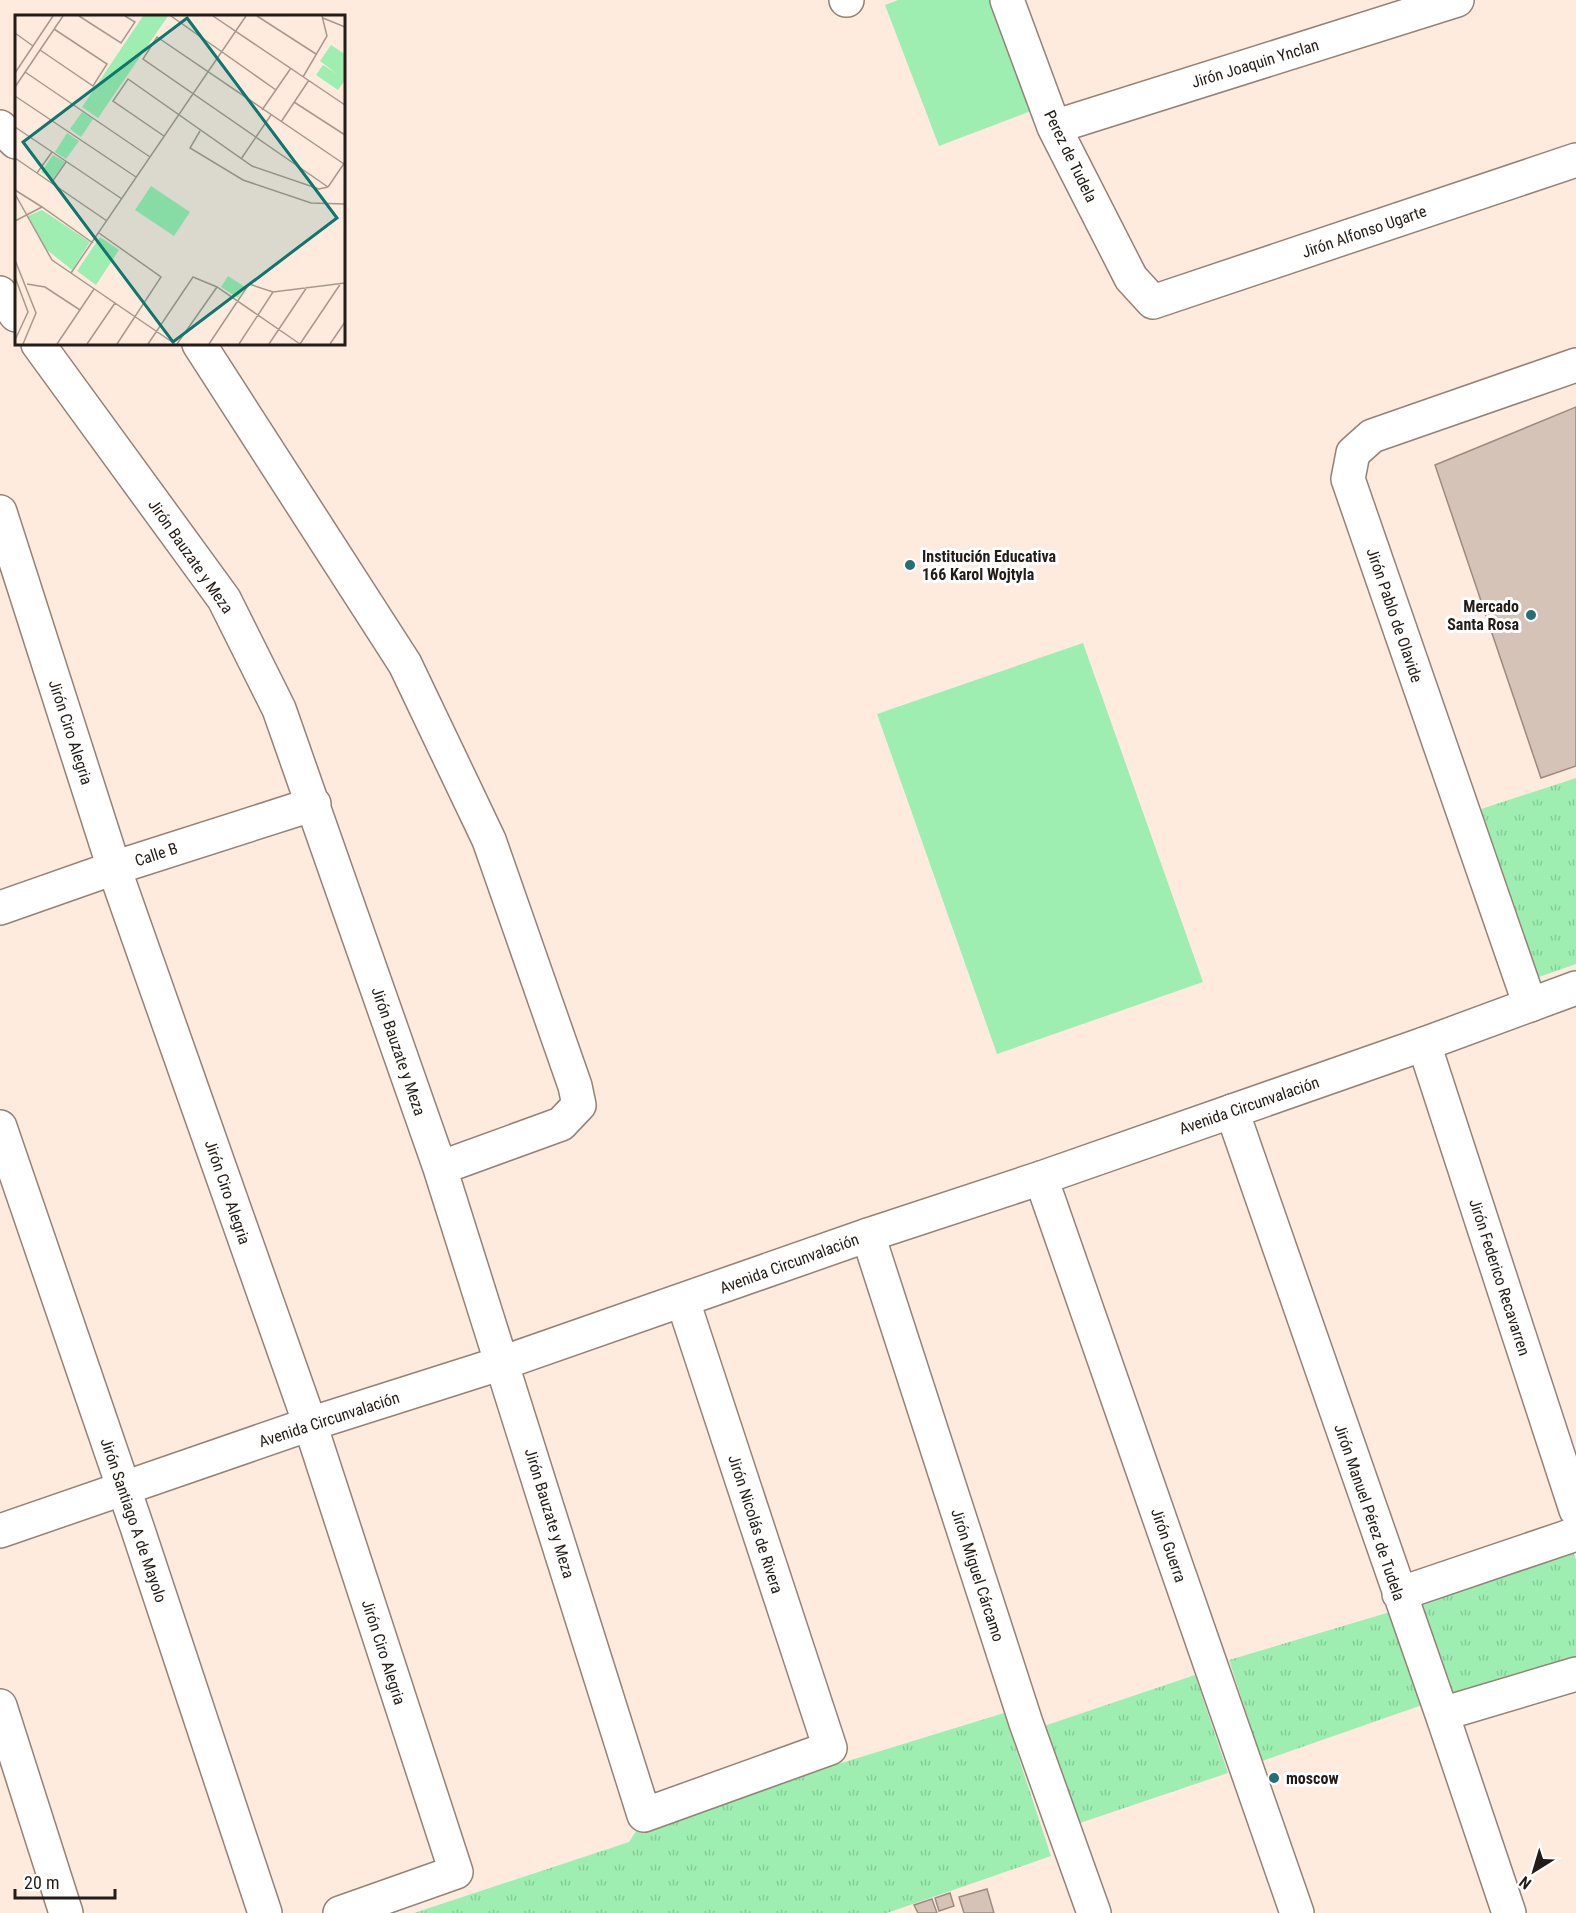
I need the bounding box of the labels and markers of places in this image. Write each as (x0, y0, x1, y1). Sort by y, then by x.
place label: Institución Educativa 166 Karol Wojtyla (922, 547, 1056, 584)
marker: Institución Educativa 166 Karol Wojtyla (903, 558, 917, 572)
place label: Mercado Santa Rosa (1447, 597, 1519, 634)
marker: Mercado Santa Rosa (1524, 608, 1538, 622)
place label: moscow (1286, 1769, 1339, 1788)
marker: moscow (1267, 1771, 1281, 1785)

